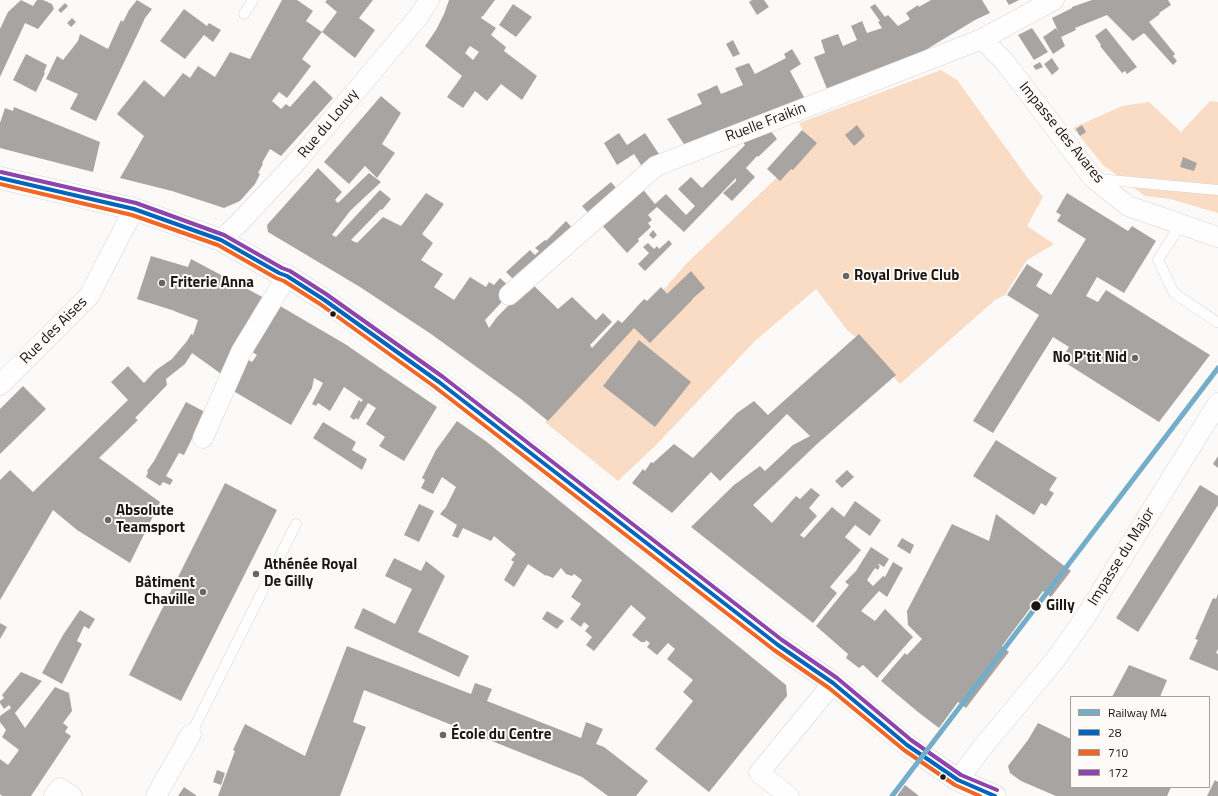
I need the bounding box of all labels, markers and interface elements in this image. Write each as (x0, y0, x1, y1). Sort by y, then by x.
street label: Impasse des Avares (1015, 79, 1107, 187)
street label: Rue du Louvy (295, 86, 363, 162)
street label: Ruelle Fraikin (723, 99, 809, 147)
place label: Royal Drive Club (854, 267, 959, 285)
marker: Royal Drive Club (841, 271, 851, 281)
place label: Friterie Anna (170, 274, 254, 292)
marker: Friterie Anna (157, 278, 167, 288)
street label: Rue des Aises (17, 294, 91, 368)
unlabelled marker (328, 309, 338, 319)
place label: No P'tit Nid (1052, 349, 1127, 367)
marker: No P'tit Nid (1130, 353, 1140, 363)
place label: Absolute Teamsport (116, 502, 185, 537)
street label: Impasse du Major (1085, 505, 1159, 609)
marker: Absolute Teamsport (103, 515, 113, 525)
place label: Athénée Royal De Gilly (264, 556, 357, 591)
marker: Athénée Royal De Gilly (251, 569, 261, 579)
place label: Bâtiment Chaville (135, 574, 195, 609)
marker: Bâtiment Chaville (198, 587, 208, 597)
place label: Gilly (1046, 597, 1075, 615)
marker: Gilly (1029, 599, 1043, 613)
legend (1070, 696, 1210, 788)
text: Railway M4 (1108, 703, 1167, 722)
text: 28 (1108, 723, 1121, 742)
place label: École du Centre (451, 726, 551, 744)
marker: École du Centre (438, 730, 448, 740)
text: 710 (1108, 743, 1128, 762)
text: 172 (1108, 763, 1128, 782)
unlabelled marker (938, 772, 948, 782)

